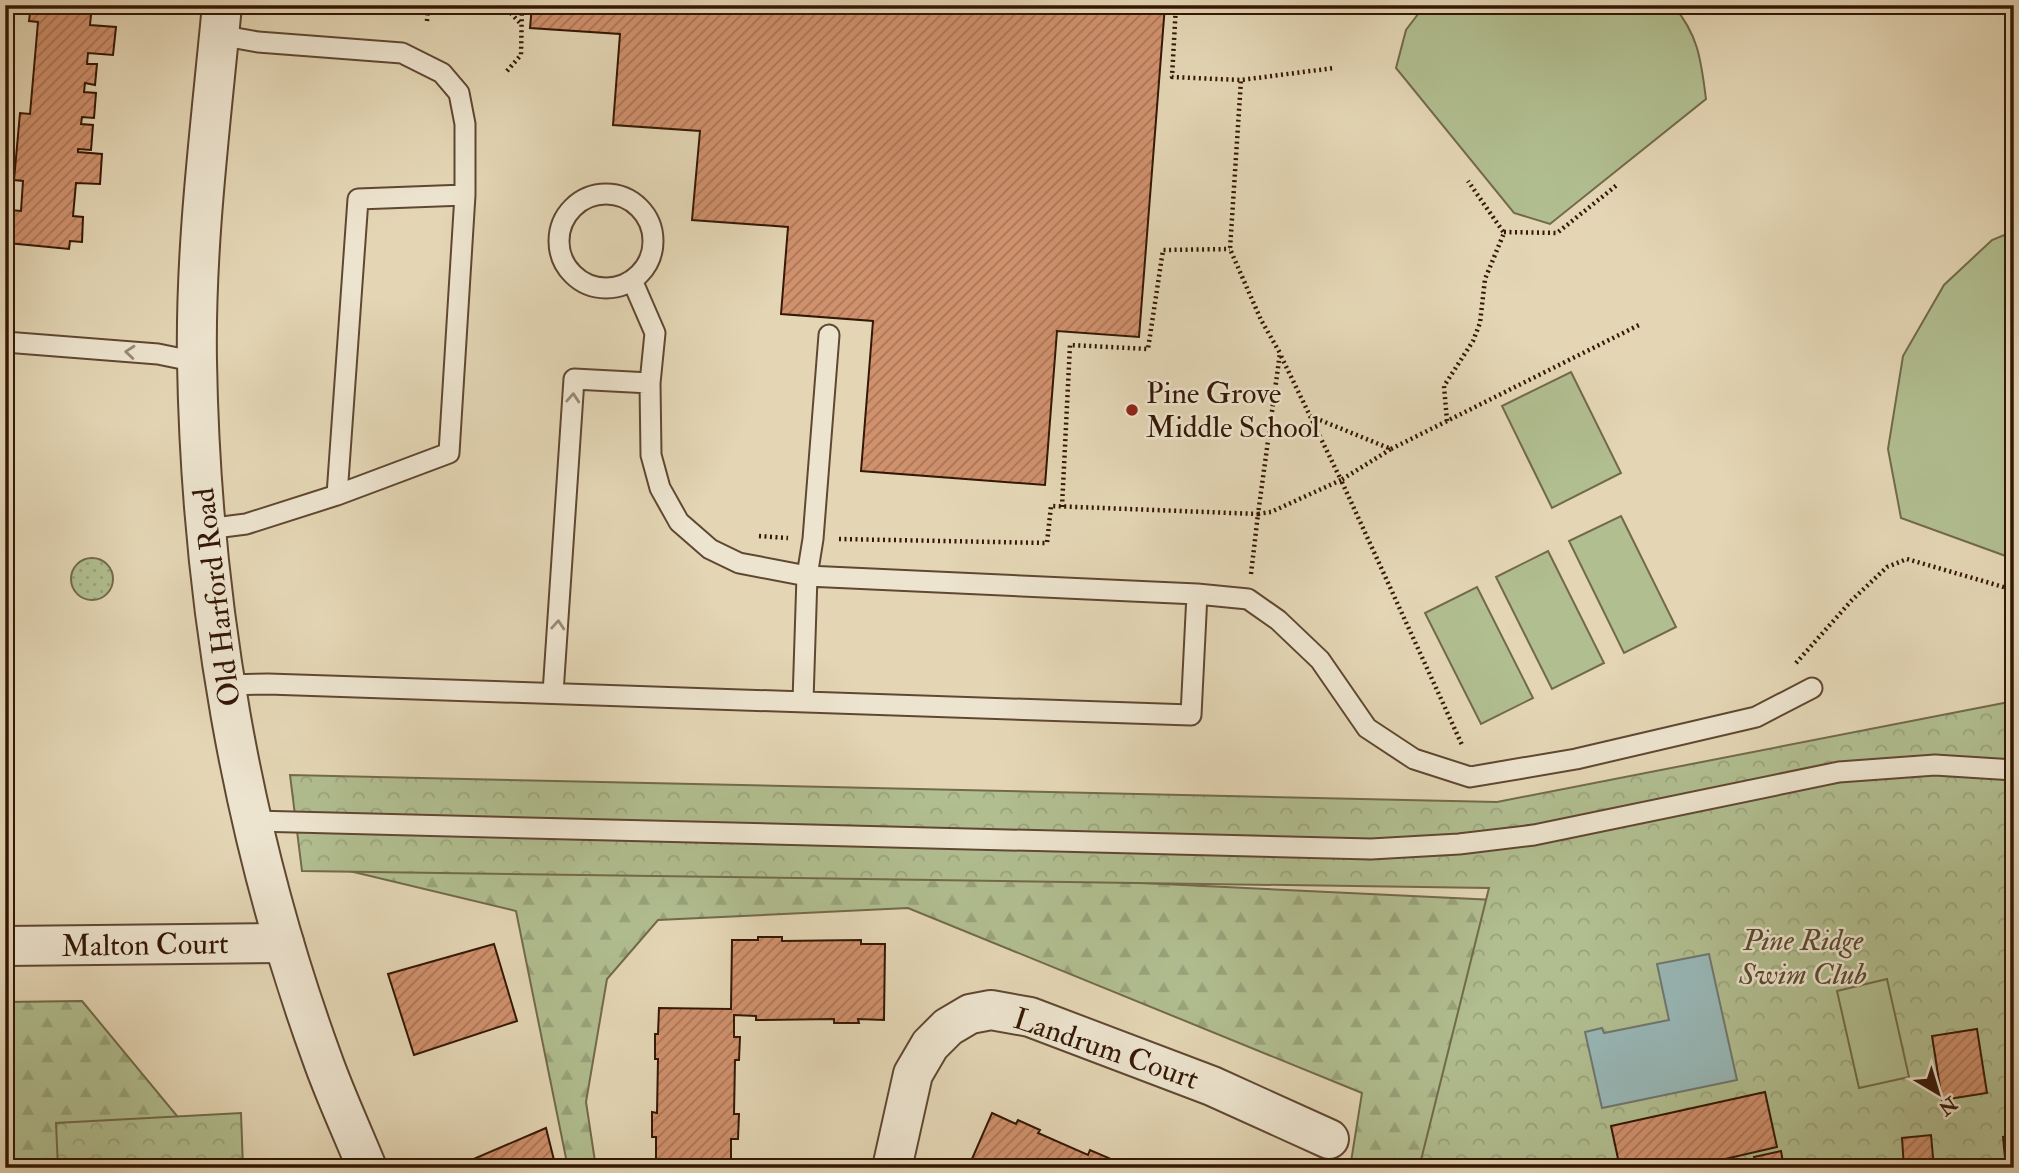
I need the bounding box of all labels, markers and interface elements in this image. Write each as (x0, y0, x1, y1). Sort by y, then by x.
one-way arrow (124, 345, 135, 360)
place label: Pine Grove Middle School (1146, 375, 1320, 446)
one-way arrow (565, 392, 580, 403)
marker: Pine Grove Middle School (1124, 402, 1140, 418)
street label: Old Harford Road (185, 485, 249, 708)
one-way arrow (550, 619, 565, 630)
park label: Pine Ridge Swim Club (1738, 922, 1867, 993)
street label: Malton Court (61, 925, 229, 965)
street label: Landrum Court (1009, 1000, 1204, 1098)
north arrow (1904, 1058, 1974, 1128)
text: N (1933, 1090, 1963, 1121)

